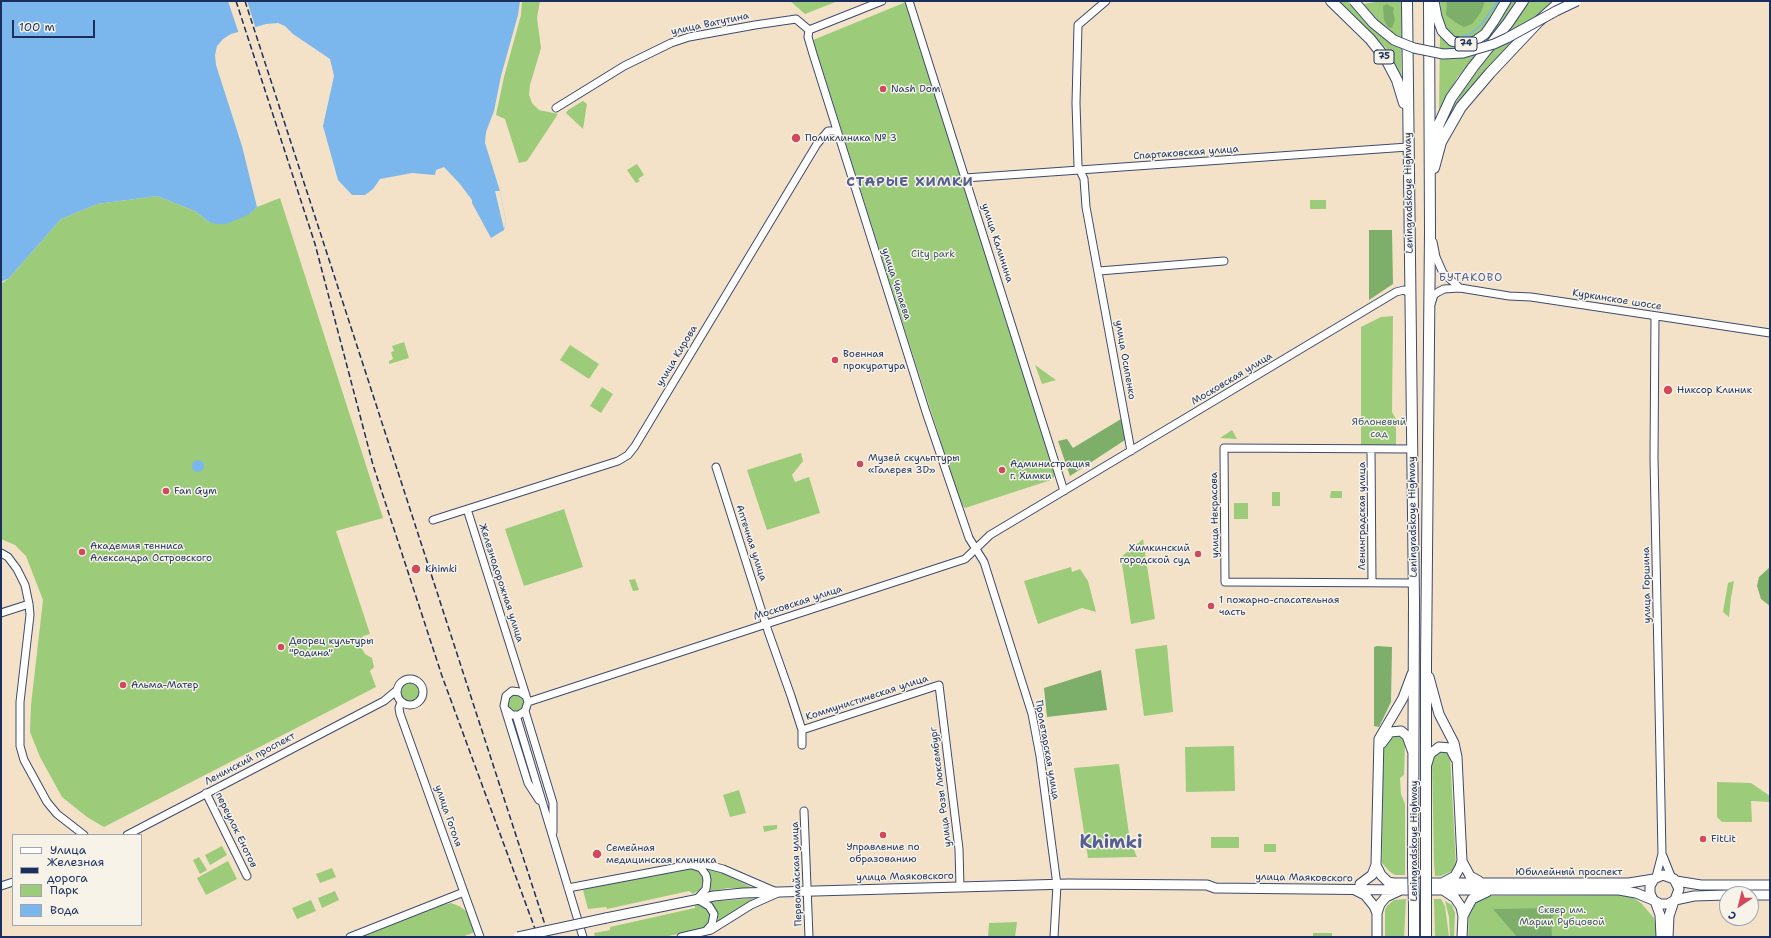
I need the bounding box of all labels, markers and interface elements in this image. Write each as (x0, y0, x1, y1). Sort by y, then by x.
street label: улица Ватутина (670, 10, 750, 38)
scale bar (14, 12, 97, 38)
text: 100 m (19, 19, 55, 35)
road number: 74 (1455, 37, 1477, 51)
road number: 75 (1374, 50, 1394, 64)
place label: Nash Dom (891, 83, 940, 95)
marker: Nash Dom (878, 84, 888, 94)
marker: Поликлиника № 3 (790, 132, 802, 144)
place label: Поликлиника № 3 (805, 132, 897, 144)
street label: Leningradskoye Highway (1402, 132, 1416, 254)
street label: Спартаковская улица (1133, 143, 1239, 163)
district label: СТАРЫЕ ХИМКИ (846, 174, 974, 190)
street label: улица Калинина (979, 202, 1015, 284)
street label: улица Чапаева (879, 247, 913, 321)
park label: City park (911, 248, 955, 260)
district label: БУТАКОВО (1439, 271, 1503, 285)
street label: Куркинское шоссе (1572, 287, 1662, 313)
street label: улица Осипенко (1112, 319, 1138, 401)
street label: улица Кирова (654, 323, 700, 389)
place label: Военная прокуратура (843, 348, 906, 372)
street label: Московская улица (1189, 350, 1275, 408)
marker: Военная прокуратура (830, 355, 840, 365)
marker: Никсор Клиник (1662, 384, 1674, 396)
place label: Никсор Клиник (1677, 384, 1752, 396)
park label: Яблоневый сад (1352, 416, 1406, 440)
place label: Музей скульптуры «Галерея 3D» (868, 452, 960, 476)
street label: Leningradskoye Highway (1406, 456, 1420, 578)
place label: Администрация г. Химки (1010, 458, 1090, 482)
marker: Музей скульптуры «Галерея 3D» (855, 459, 865, 469)
street label: Ленинградская улица (1356, 462, 1368, 570)
marker: Администрация г. Химки (997, 465, 1007, 475)
street label: улица Некрасова (1208, 472, 1222, 558)
place label: Fan Gym (174, 485, 217, 497)
marker: Fan Gym (161, 486, 171, 496)
street label: Аптечная улица (733, 503, 769, 583)
street label: Железнодорожная улица (476, 522, 526, 644)
place label: Академия тенниса Александра Островского (90, 540, 212, 564)
place label: Химкинский городской суд (1120, 542, 1190, 566)
marker: Академия тенниса Александра Островского (77, 547, 87, 557)
street label: улица Горшина (1640, 547, 1654, 623)
marker: Химкинский городской суд (1193, 549, 1203, 559)
marker: Khimki (410, 563, 422, 575)
place label: Khimki (425, 563, 457, 575)
street label: Московская улица (752, 583, 844, 623)
place label: 1 пожарно-спасательная часть (1219, 594, 1339, 618)
marker: 1 пожарно-спасательная часть (1206, 601, 1216, 611)
place label: Дворец культуры "Родина" (289, 635, 373, 658)
marker: Дворец культуры "Родина" (276, 642, 286, 652)
street label: Коммунистическая улица (804, 673, 930, 723)
place label: Альма-Матер (131, 679, 198, 691)
marker: Альма-Матер (118, 680, 128, 690)
street label: Пролетарская улица (1032, 699, 1062, 801)
street label: улица Розы Люксембург (928, 726, 954, 848)
street label: Ленинский проспект (203, 730, 297, 788)
street label: Leningradskoye Highway (1408, 780, 1420, 902)
street label: улица Гоголя (432, 784, 464, 848)
street label: переулок Енотов (213, 790, 259, 870)
street label: Первомайская улица (789, 821, 805, 927)
marker: Управление по образованию (878, 830, 888, 840)
district label: Khimki (1080, 832, 1142, 854)
place label: FitLit (1711, 833, 1736, 845)
legend (12, 834, 142, 926)
marker: FitLit (1698, 834, 1708, 844)
place label: Управление по образованию (846, 841, 920, 864)
text: Улица (50, 842, 86, 858)
place label: Семейная медицинская клиника (606, 842, 717, 866)
marker: Семейная медицинская клиника (591, 848, 603, 860)
text: Железная дорога (47, 854, 104, 886)
street label: Юбилейный проспект (1516, 866, 1622, 878)
street label: улица Маяковского (856, 870, 954, 884)
street label: улица Маяковского (1255, 871, 1353, 885)
text: Парк (50, 882, 78, 898)
north arrow (1719, 886, 1759, 926)
text: Вода (50, 902, 79, 918)
park label: Сквер им. Марии Рубцовой (1519, 904, 1605, 928)
text: С (1725, 907, 1739, 924)

